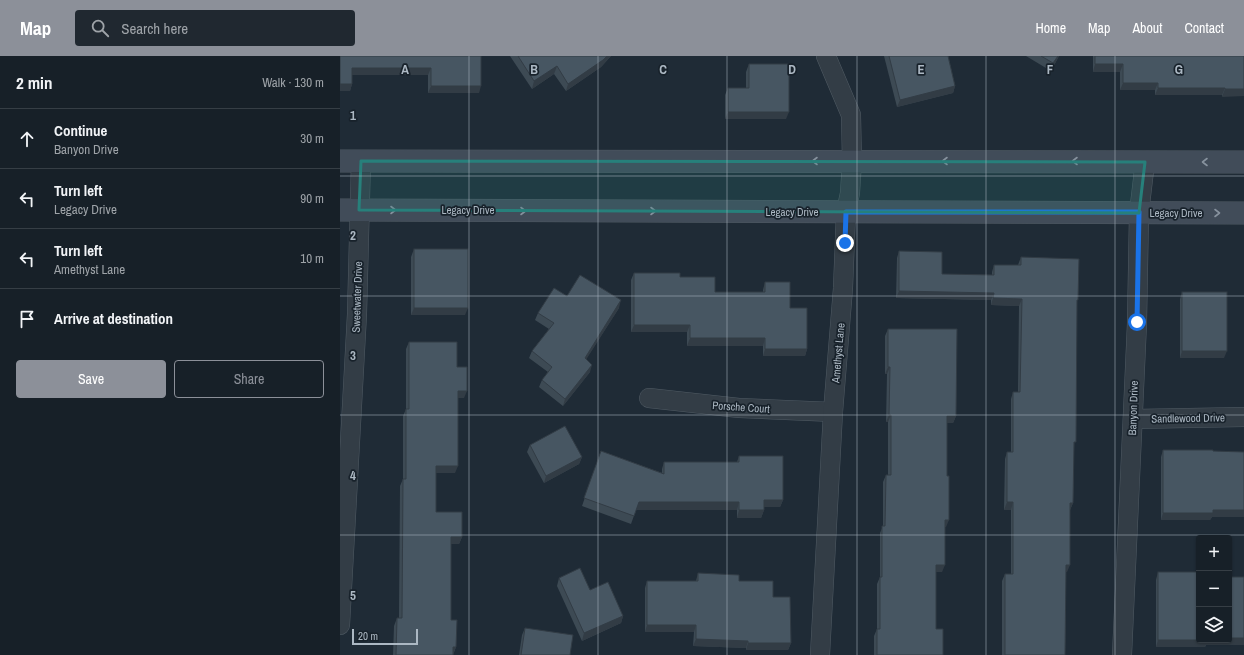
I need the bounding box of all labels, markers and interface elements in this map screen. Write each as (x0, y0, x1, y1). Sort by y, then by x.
search box (75, 10, 355, 46)
text: Map (20, 15, 51, 41)
icon: search (89, 17, 111, 39)
text: Search here (121, 18, 188, 39)
text: Home (1035, 19, 1066, 37)
text: Map (1088, 19, 1110, 37)
text: About (1132, 19, 1162, 37)
text: Contact (1184, 19, 1224, 37)
text: A (401, 61, 409, 78)
text: B (530, 61, 538, 78)
text: C (659, 61, 667, 78)
text: D (788, 61, 796, 78)
text: E (917, 61, 925, 78)
text: F (1047, 61, 1054, 78)
text: G (1175, 61, 1183, 78)
text: 2 min (16, 71, 52, 94)
text: Walk · 130 m (262, 74, 324, 91)
text: 1 (350, 107, 356, 124)
text: Continue (54, 120, 107, 141)
icon: ahead (16, 128, 38, 150)
text: 30 m (300, 130, 324, 147)
text: Banyon Drive (54, 141, 119, 158)
one-way arrow (812, 157, 818, 165)
one-way arrow (942, 157, 948, 165)
one-way arrow (1072, 157, 1078, 165)
one-way arrow (1202, 158, 1208, 166)
text: Turn left (54, 180, 102, 201)
icon: left (16, 188, 38, 210)
text: 90 m (300, 190, 324, 207)
text: Legacy Drive (54, 201, 117, 218)
street label: Legacy Drive (441, 203, 495, 217)
street label: Legacy Drive (765, 205, 819, 219)
one-way arrow (390, 206, 396, 214)
street label: Legacy Drive (1149, 206, 1203, 220)
one-way arrow (520, 207, 526, 215)
one-way arrow (650, 207, 656, 215)
one-way arrow (1214, 209, 1220, 217)
text: 2 (350, 227, 356, 244)
route end (836, 234, 854, 252)
text: Turn left (54, 240, 102, 261)
icon: left (16, 248, 38, 270)
text: 10 m (300, 250, 324, 267)
text: Amethyst Lane (54, 261, 125, 278)
street label: Sweetwater Drive (349, 261, 365, 333)
icon: arrive (16, 308, 38, 330)
text: Arrive at destination (54, 308, 173, 329)
route start (1128, 313, 1146, 331)
street label: Amethyst Lane (828, 322, 848, 385)
text: 3 (350, 347, 356, 364)
button: Save (16, 360, 166, 398)
button: Share (174, 360, 324, 398)
street label: Banyon Drive (1125, 380, 1141, 436)
street label: Porsche Court (712, 398, 771, 416)
street label: Sandlewood Drive (1151, 410, 1225, 426)
text: 4 (350, 467, 356, 484)
map controls (1196, 535, 1232, 643)
button: + (1196, 535, 1232, 571)
button: − (1196, 571, 1232, 607)
text: 5 (350, 587, 356, 604)
button: layers (1196, 607, 1232, 643)
scale bar (352, 627, 418, 646)
text: 20 m (358, 629, 378, 643)

